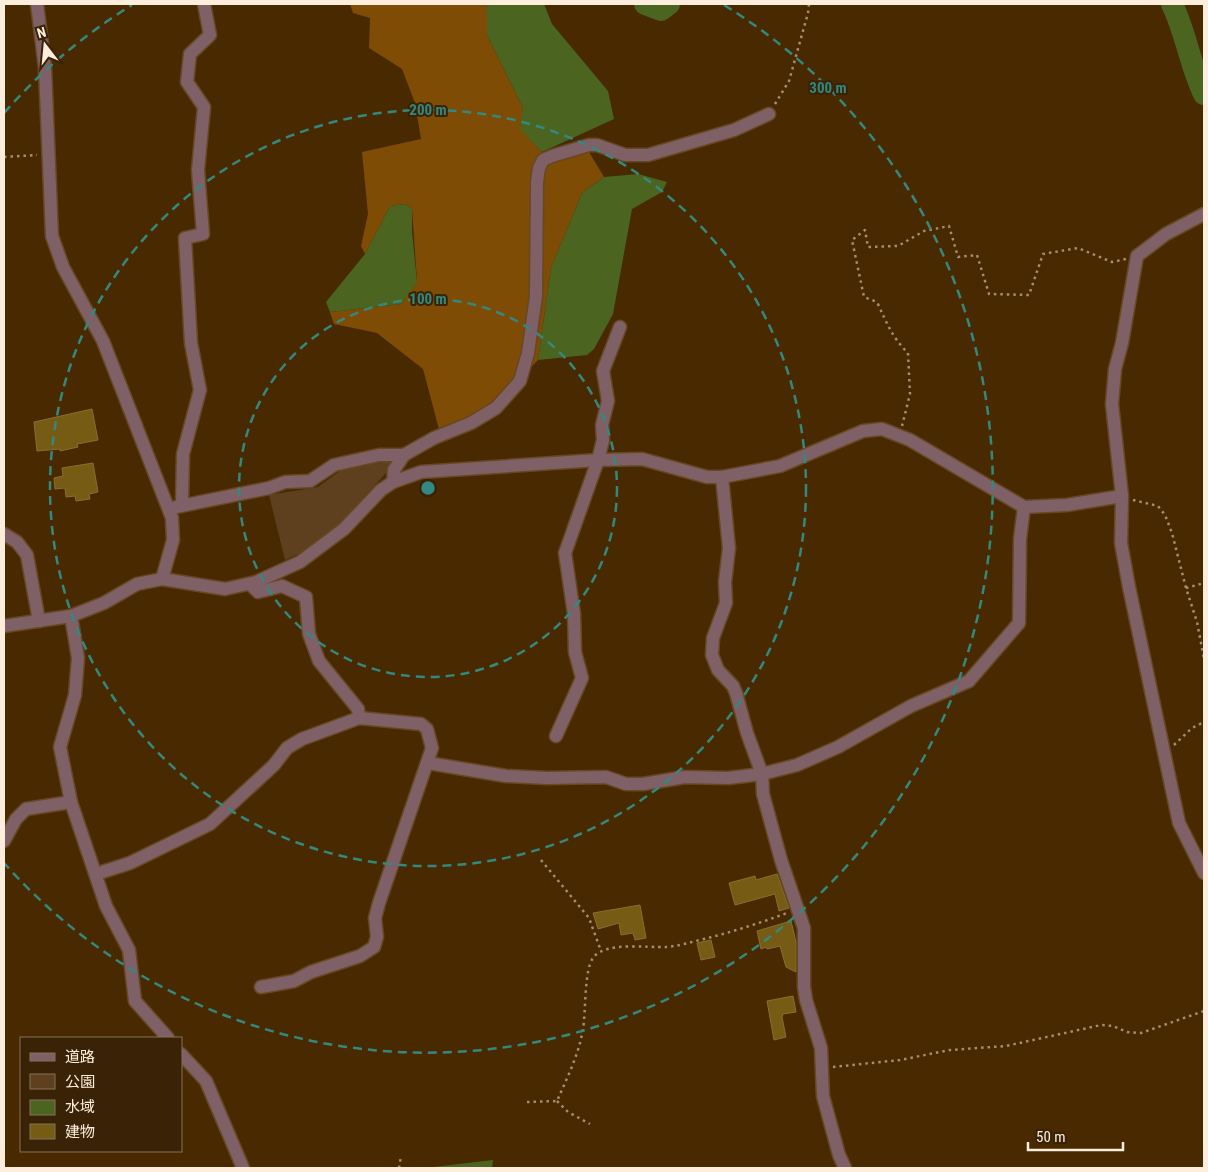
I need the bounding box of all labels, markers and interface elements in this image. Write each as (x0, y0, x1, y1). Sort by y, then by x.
north arrow (20, 20, 70, 70)
text: N (35, 24, 48, 41)
text: 300 m (809, 79, 847, 97)
text: 200 m (409, 101, 447, 119)
text: 100 m (409, 290, 447, 308)
centre of rings (419, 479, 437, 497)
legend (20, 1037, 182, 1152)
text: 道路 (65, 1048, 95, 1066)
text: 公園 (65, 1073, 95, 1091)
text: 水域 (65, 1098, 95, 1116)
scale bar (1028, 1120, 1123, 1152)
text: 建物 (65, 1123, 95, 1141)
text: 50 m (1036, 1128, 1066, 1146)

